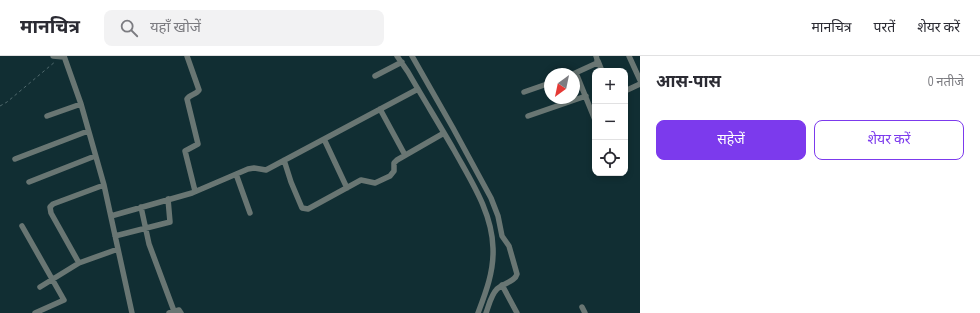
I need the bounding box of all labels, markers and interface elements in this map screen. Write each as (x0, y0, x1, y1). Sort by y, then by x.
search box (104, 10, 384, 46)
text: मानचित्र (20, 14, 80, 38)
icon: search (118, 17, 140, 39)
text: यहाँ खोजें (150, 17, 201, 36)
text: मानचित्र (812, 18, 852, 36)
text: परतें (874, 18, 895, 36)
text: शेयर करें (917, 18, 960, 36)
north arrow (544, 68, 580, 104)
map controls (592, 68, 628, 176)
button: + (592, 68, 628, 104)
text: आस-पास (656, 70, 721, 92)
text: 0 नतीजे (928, 73, 964, 90)
button: − (592, 104, 628, 140)
button: सहेजें (656, 120, 806, 160)
button: शेयर करें (814, 120, 964, 160)
button: locate (592, 140, 628, 176)

